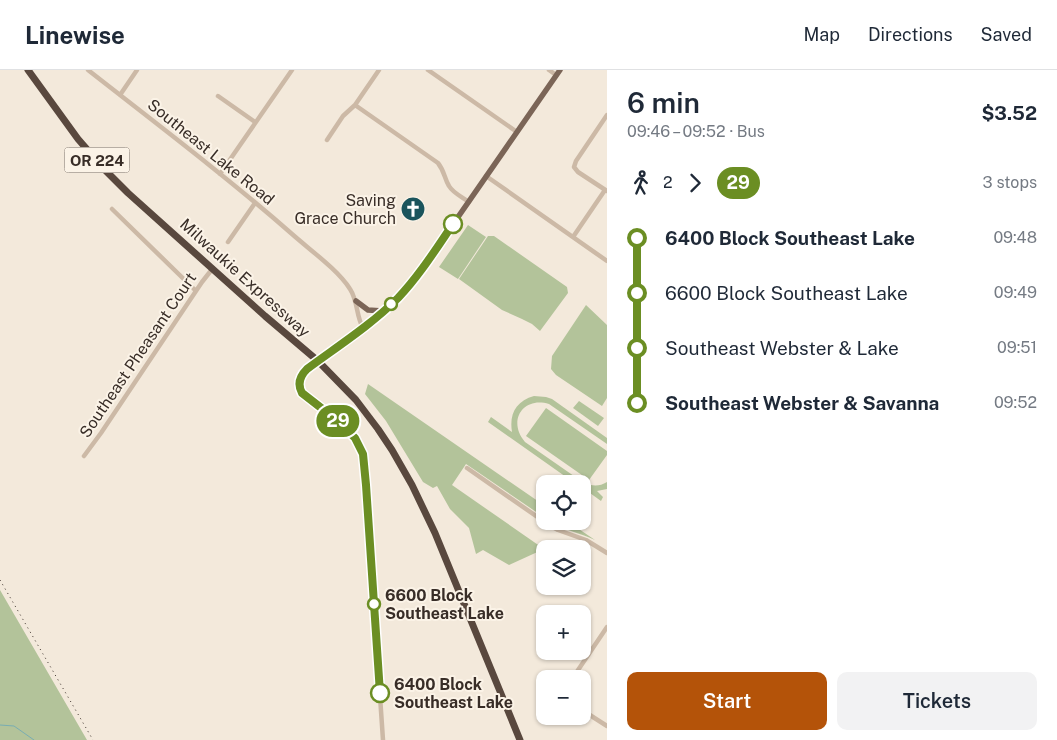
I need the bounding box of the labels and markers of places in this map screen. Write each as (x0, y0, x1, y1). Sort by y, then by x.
place label: Saving Grace Church (294, 191, 396, 228)
church icon: Saving Grace Church (400, 196, 426, 222)
unlabelled marker (443, 214, 463, 234)
unlabelled marker (384, 297, 398, 311)
place label: 6600 Block Southeast Lake (385, 586, 504, 623)
marker: 6600 Block Southeast Lake (367, 597, 381, 611)
place label: 6400 Block Southeast Lake (394, 675, 513, 712)
marker: 6400 Block Southeast Lake (370, 683, 390, 703)

